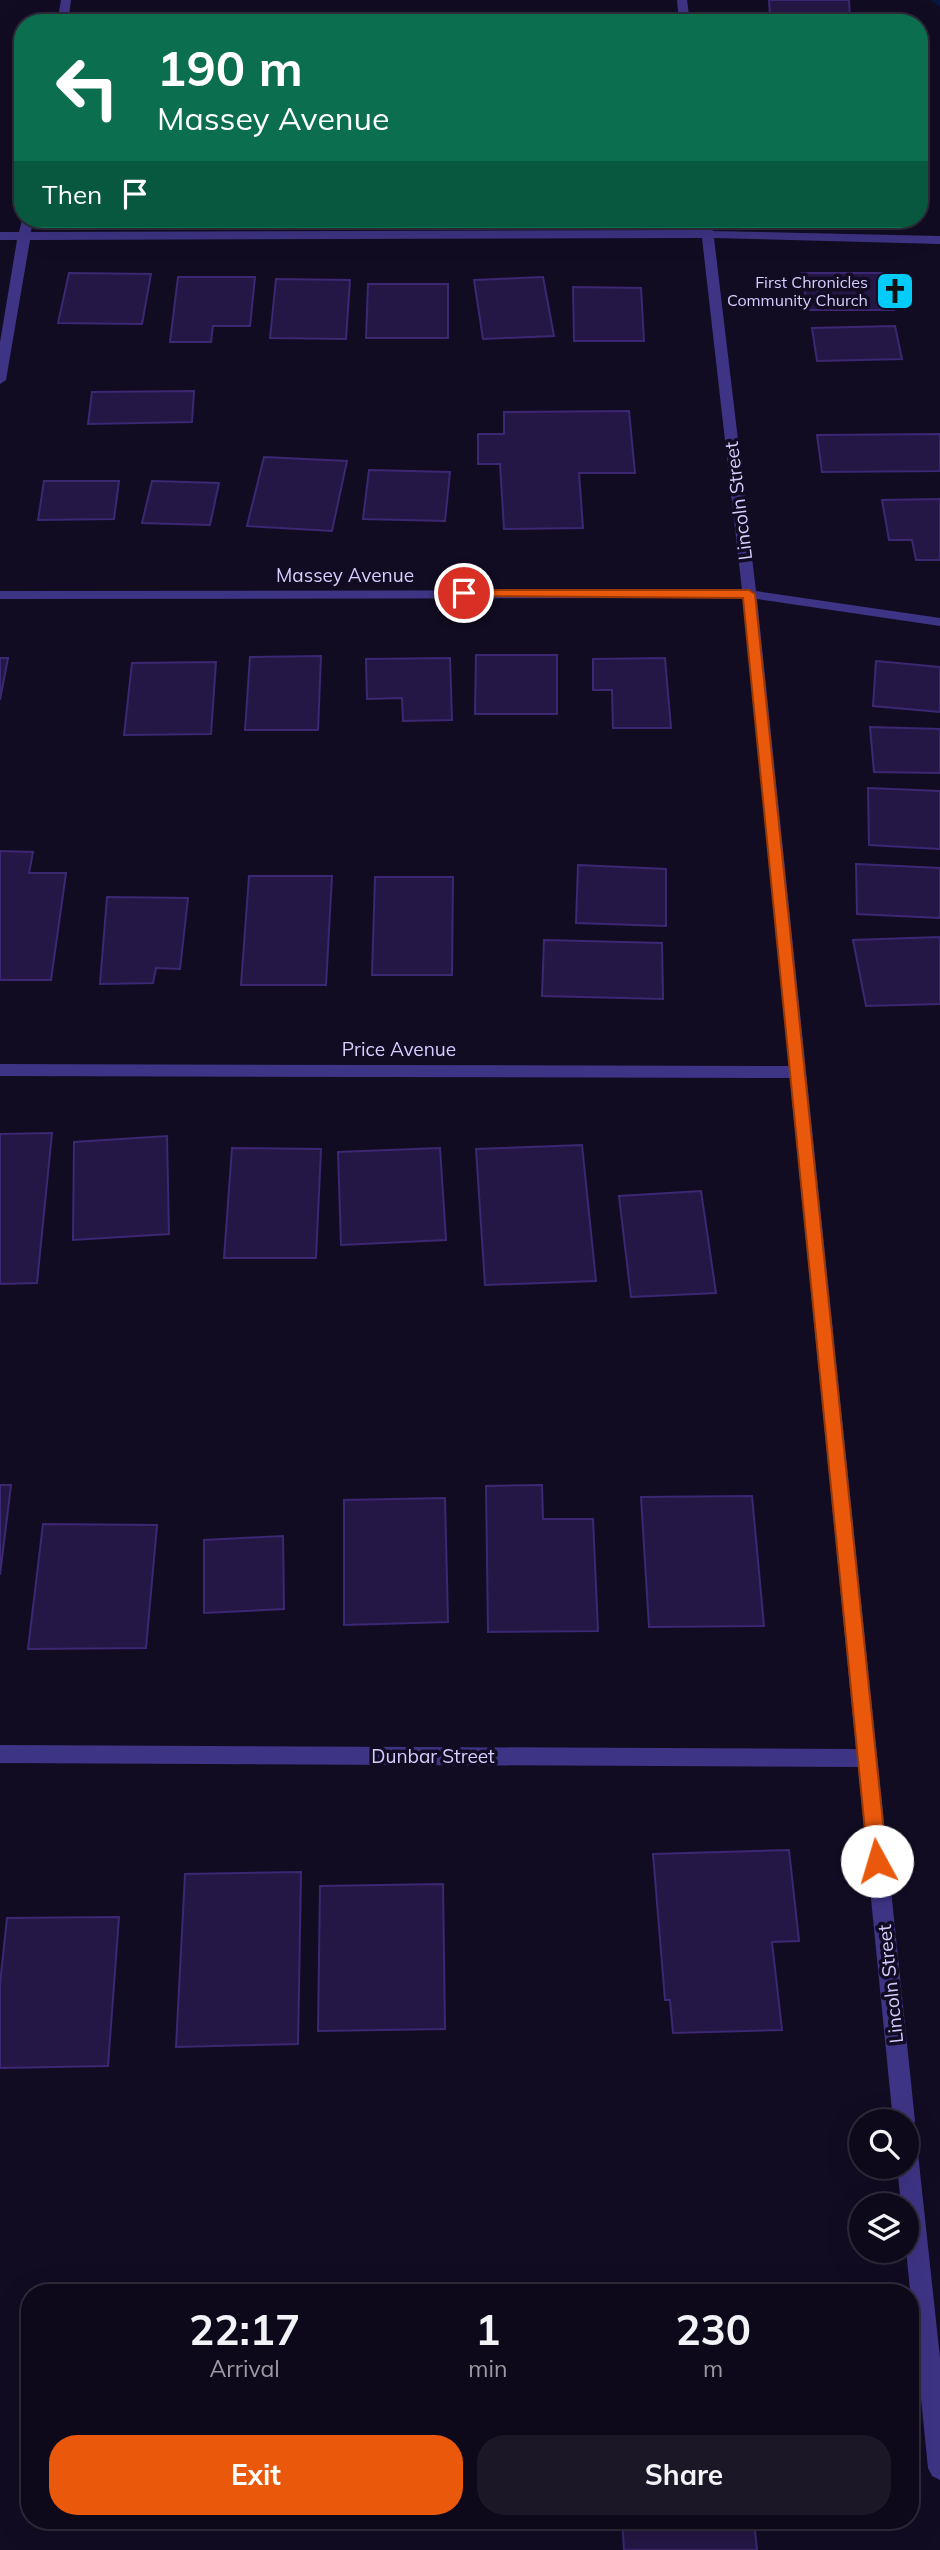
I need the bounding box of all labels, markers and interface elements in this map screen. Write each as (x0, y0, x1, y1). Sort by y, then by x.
text: 190 m (157, 37, 303, 98)
icon: left (42, 42, 133, 133)
text: Massey Avenue (157, 98, 389, 138)
icon: arrive (116, 175, 154, 213)
text: Then (42, 178, 102, 211)
church icon: First Chronicles Community Church (874, 270, 916, 312)
place label: First Chronicles Community Church (727, 272, 868, 310)
street label: Lincoln Street (719, 440, 757, 562)
street label: Massey Avenue (276, 563, 414, 587)
pin (434, 563, 494, 623)
icon: arrive (445, 574, 483, 612)
street label: Price Avenue (342, 1037, 456, 1061)
street label: Dunbar Street (371, 1744, 495, 1768)
position arrow (840, 1824, 914, 1898)
street label: Lincoln Street (872, 1923, 908, 2045)
map controls (849, 2109, 919, 2263)
button: search (849, 2109, 919, 2179)
button: layers (849, 2193, 919, 2263)
text: 22:17 (189, 2303, 300, 2356)
text: 1 (475, 2303, 500, 2356)
text: 230 (675, 2303, 751, 2356)
text: Arrival (209, 2354, 280, 2383)
text: min (468, 2354, 507, 2383)
text: m (703, 2354, 723, 2383)
button: Exit (49, 2435, 463, 2515)
button: Share (477, 2435, 891, 2515)

